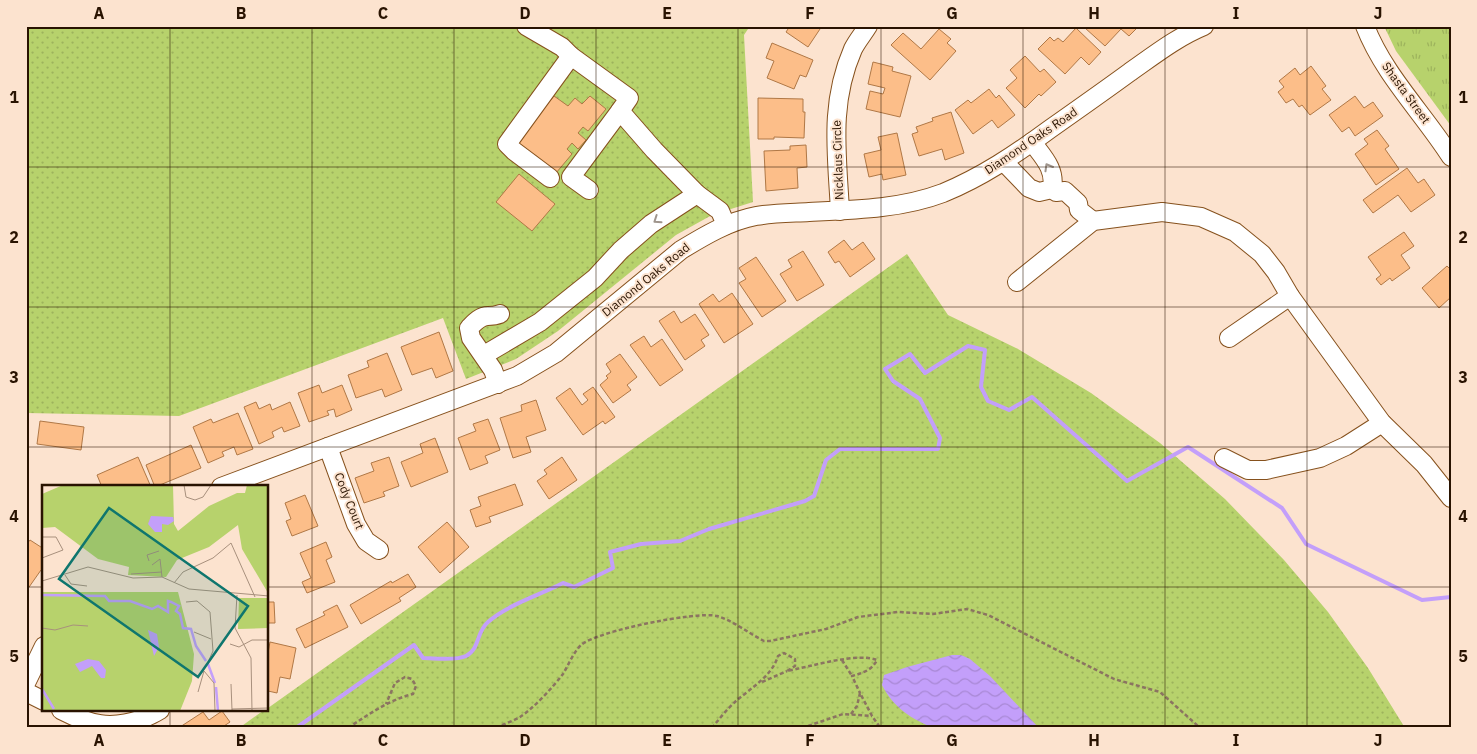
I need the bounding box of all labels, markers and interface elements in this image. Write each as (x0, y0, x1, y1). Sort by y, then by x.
text: A (94, 3, 105, 23)
text: B (236, 3, 247, 23)
text: C (378, 3, 388, 23)
text: D (519, 3, 531, 23)
text: E (662, 3, 672, 23)
text: F (805, 3, 815, 23)
text: G (946, 3, 958, 23)
text: H (1088, 3, 1100, 23)
text: I (1233, 3, 1240, 23)
text: J (1374, 3, 1382, 23)
street label: Shasta Street (1379, 59, 1434, 126)
text: 1 (9, 87, 19, 107)
text: 1 (1458, 87, 1468, 107)
street label: Diamond Oaks Road (981, 104, 1080, 177)
street label: Nicklaus Circle (829, 120, 846, 200)
one-way arrow (1045, 163, 1055, 172)
one-way arrow (653, 214, 662, 224)
text: 2 (9, 227, 19, 247)
text: 2 (1458, 227, 1468, 247)
street label: Diamond Oaks Road (599, 240, 693, 320)
text: 3 (9, 367, 19, 387)
text: 3 (1458, 367, 1468, 387)
street label: Cody Court (331, 470, 368, 531)
inset map (42, 485, 269, 712)
text: 4 (9, 506, 19, 526)
text: 4 (1458, 506, 1468, 526)
text: 5 (9, 646, 19, 666)
text: 5 (1458, 646, 1468, 666)
text: A (94, 730, 105, 750)
text: B (236, 730, 247, 750)
text: C (378, 730, 388, 750)
text: D (519, 730, 531, 750)
text: E (662, 730, 672, 750)
text: F (805, 730, 815, 750)
text: G (946, 730, 958, 750)
text: H (1088, 730, 1100, 750)
text: I (1233, 730, 1240, 750)
text: J (1374, 730, 1382, 750)

